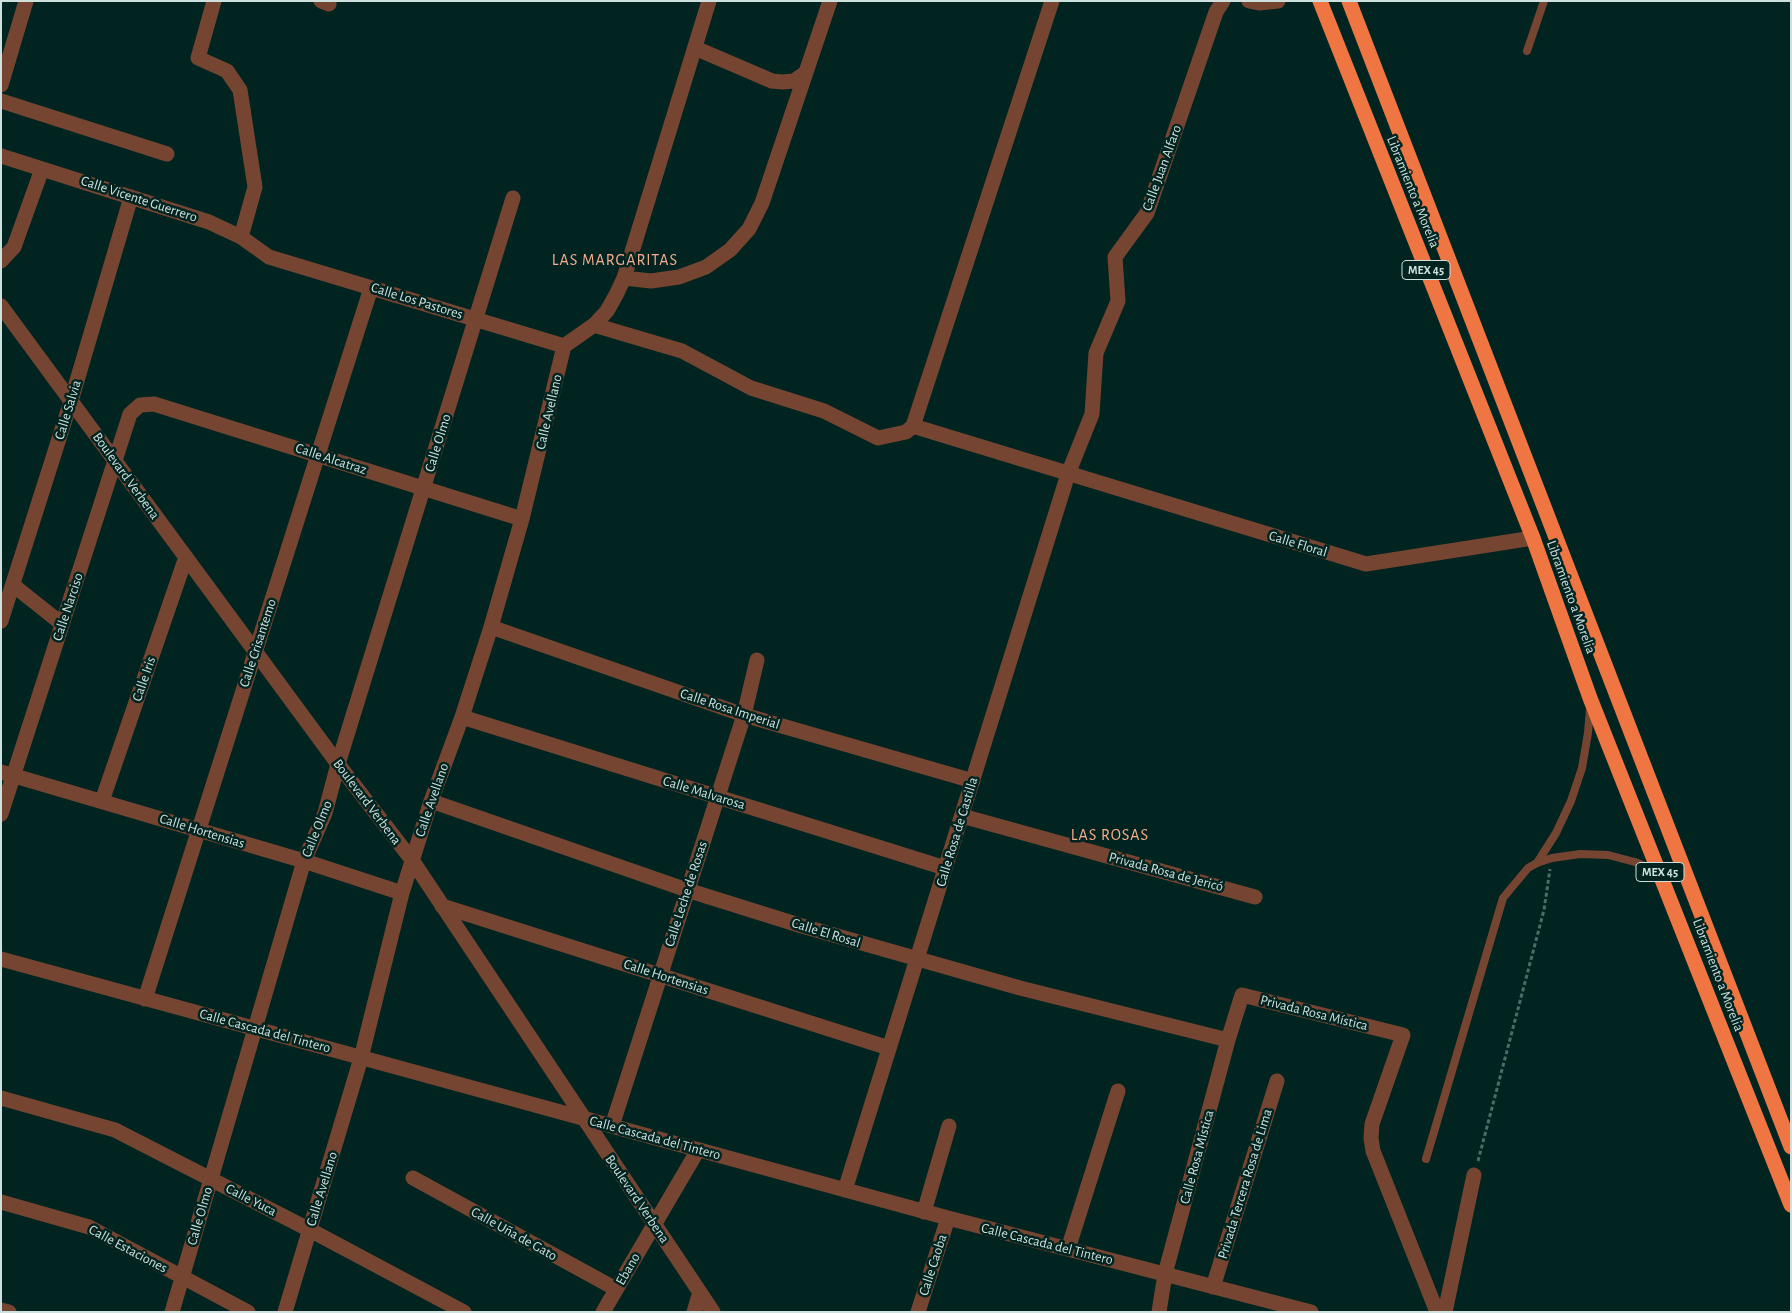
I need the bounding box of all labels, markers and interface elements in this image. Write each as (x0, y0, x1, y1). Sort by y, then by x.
street label: Calle Juan Alfaro (1139, 123, 1185, 213)
street label: Libramiento a Morelia (1383, 134, 1443, 250)
street label: Calle Vicente Guerrero (79, 172, 199, 226)
district label: LAS MARGARITAS (550, 250, 680, 270)
road number: MEX 45 (1402, 260, 1450, 280)
street label: Calle Los Pastores (369, 279, 465, 323)
street label: Calle Avellano (532, 373, 566, 451)
street label: Calle Salvia (51, 378, 85, 442)
street label: Calle Olmo (421, 412, 455, 474)
street label: Boulevard Verbena (89, 429, 163, 523)
street label: Calle Alcatraz (293, 440, 369, 478)
street label: Calle Floral (1267, 527, 1329, 561)
street label: Libramiento a Morelia (1543, 538, 1599, 656)
street label: Calle Narciso (49, 571, 87, 643)
street label: Calle Crisantemo (236, 597, 280, 689)
street label: Calle Iris (129, 654, 159, 704)
street label: Calle Rosa Imperial (678, 685, 782, 733)
street label: Boulevard Verbena (329, 756, 405, 848)
street label: Calle Avellano (412, 761, 452, 839)
street label: Calle Malvarosa (661, 772, 747, 814)
street label: Calle Rosa de Castilla (932, 775, 982, 889)
street label: Calle Olmo (298, 798, 336, 860)
street label: Calle Hortensias (157, 810, 247, 852)
district label: LAS ROSAS (1070, 825, 1150, 845)
street label: Calle Leche de Rosas (661, 839, 711, 949)
street label: Privada Rosa de Jericó (1107, 849, 1225, 895)
road number: MEX 45 (1636, 862, 1684, 882)
street label: Calle El Rosal (790, 915, 862, 951)
street label: Libramiento a Morelia (1689, 916, 1747, 1034)
street label: Calle Hortensias (621, 955, 711, 999)
street label: Privada Rosa Mística (1258, 991, 1370, 1035)
street label: Calle Cascada del Tintero (198, 1005, 332, 1057)
street label: Privada Tercera Rosa de Lima (1214, 1107, 1276, 1261)
street label: Calle Rosa Mística (1176, 1108, 1218, 1206)
street label: Calle Cascada del Tintero (588, 1112, 722, 1164)
street label: Calle Avellano (303, 1150, 341, 1228)
street label: Boulevard Verbena (601, 1152, 673, 1246)
street label: Calle Yuca (223, 1180, 279, 1220)
street label: Calle Olmo (184, 1185, 216, 1247)
street label: Calle Uña de Gato (468, 1203, 560, 1265)
street label: Calle Cascada del Tintero (979, 1220, 1115, 1268)
street label: Calle Estaciones (86, 1221, 170, 1277)
street label: Calle Caoba (915, 1232, 951, 1298)
street label: Ebano (612, 1250, 644, 1288)

